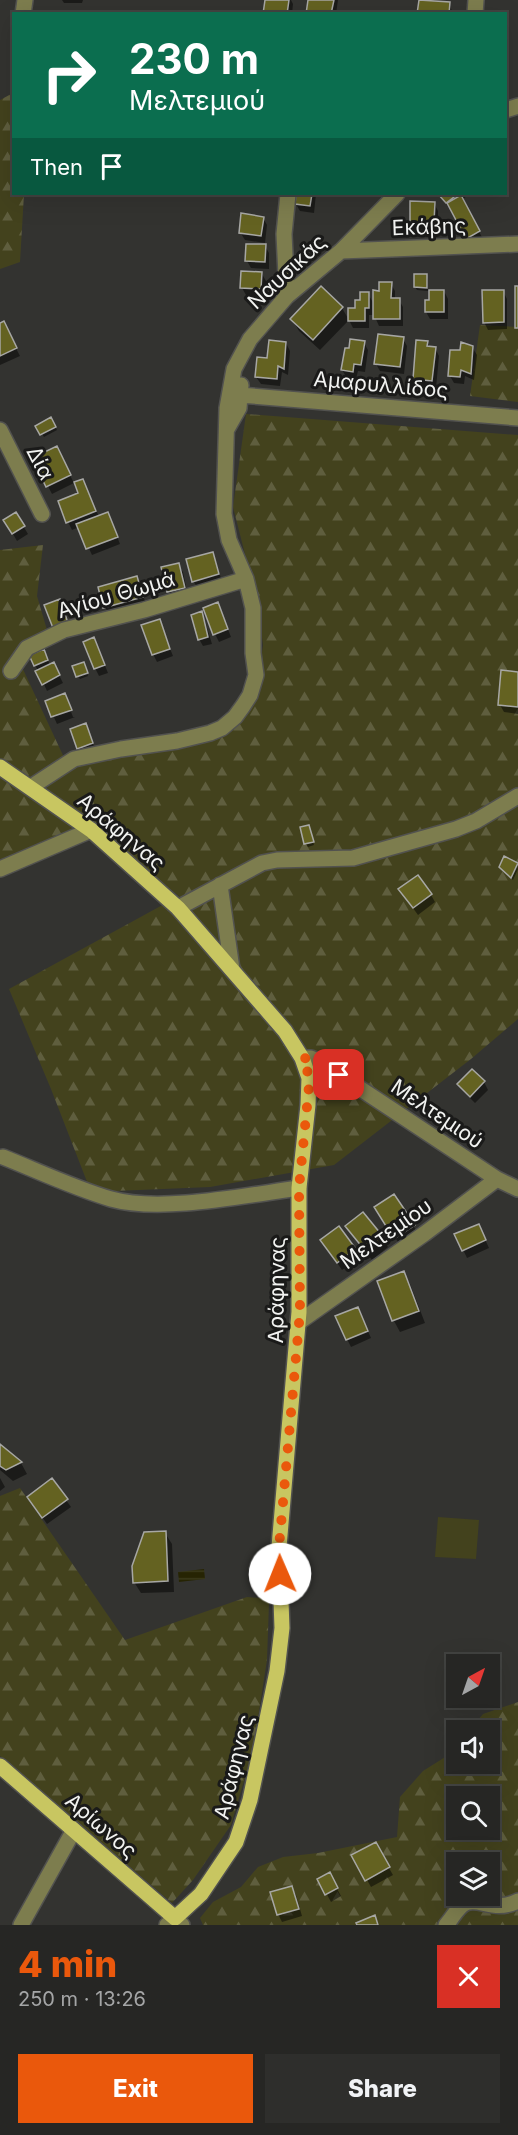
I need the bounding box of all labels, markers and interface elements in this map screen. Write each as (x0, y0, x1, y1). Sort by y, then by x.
text: 230 m (129, 33, 259, 84)
icon: right (30, 36, 108, 114)
text: Μελτεμιού (129, 84, 265, 117)
icon: arrive (95, 150, 128, 183)
text: Then (30, 154, 83, 180)
street label: Εκάβης (391, 213, 467, 240)
street label: Ναυσικάς (242, 229, 331, 314)
street label: Αμαρυλλίδος (313, 366, 450, 403)
street label: Δία (22, 442, 59, 484)
street label: Αγίου Θωμά (54, 566, 178, 623)
street label: Αράφηνας (72, 788, 170, 875)
pin (313, 1049, 364, 1100)
icon: arrive (322, 1058, 355, 1091)
street label: Μελτεμιού (386, 1074, 488, 1154)
street label: Μελτεμίου (335, 1193, 436, 1274)
street label: Αράφηνας (263, 1236, 290, 1344)
position arrow (248, 1542, 312, 1606)
north arrow (446, 1654, 500, 1708)
map controls (446, 1654, 500, 1906)
street label: Αράφηνας (208, 1712, 259, 1822)
button: sound (446, 1720, 500, 1774)
button: search (446, 1786, 500, 1840)
street label: Αρίωνος (60, 1788, 142, 1863)
button: layers (446, 1852, 500, 1906)
text: 4 min (18, 1942, 117, 1986)
button: close (437, 1945, 500, 2008)
text: 250 m · 13:26 (18, 1987, 146, 2011)
button: Exit (18, 2054, 253, 2123)
button: Share (265, 2054, 500, 2123)

